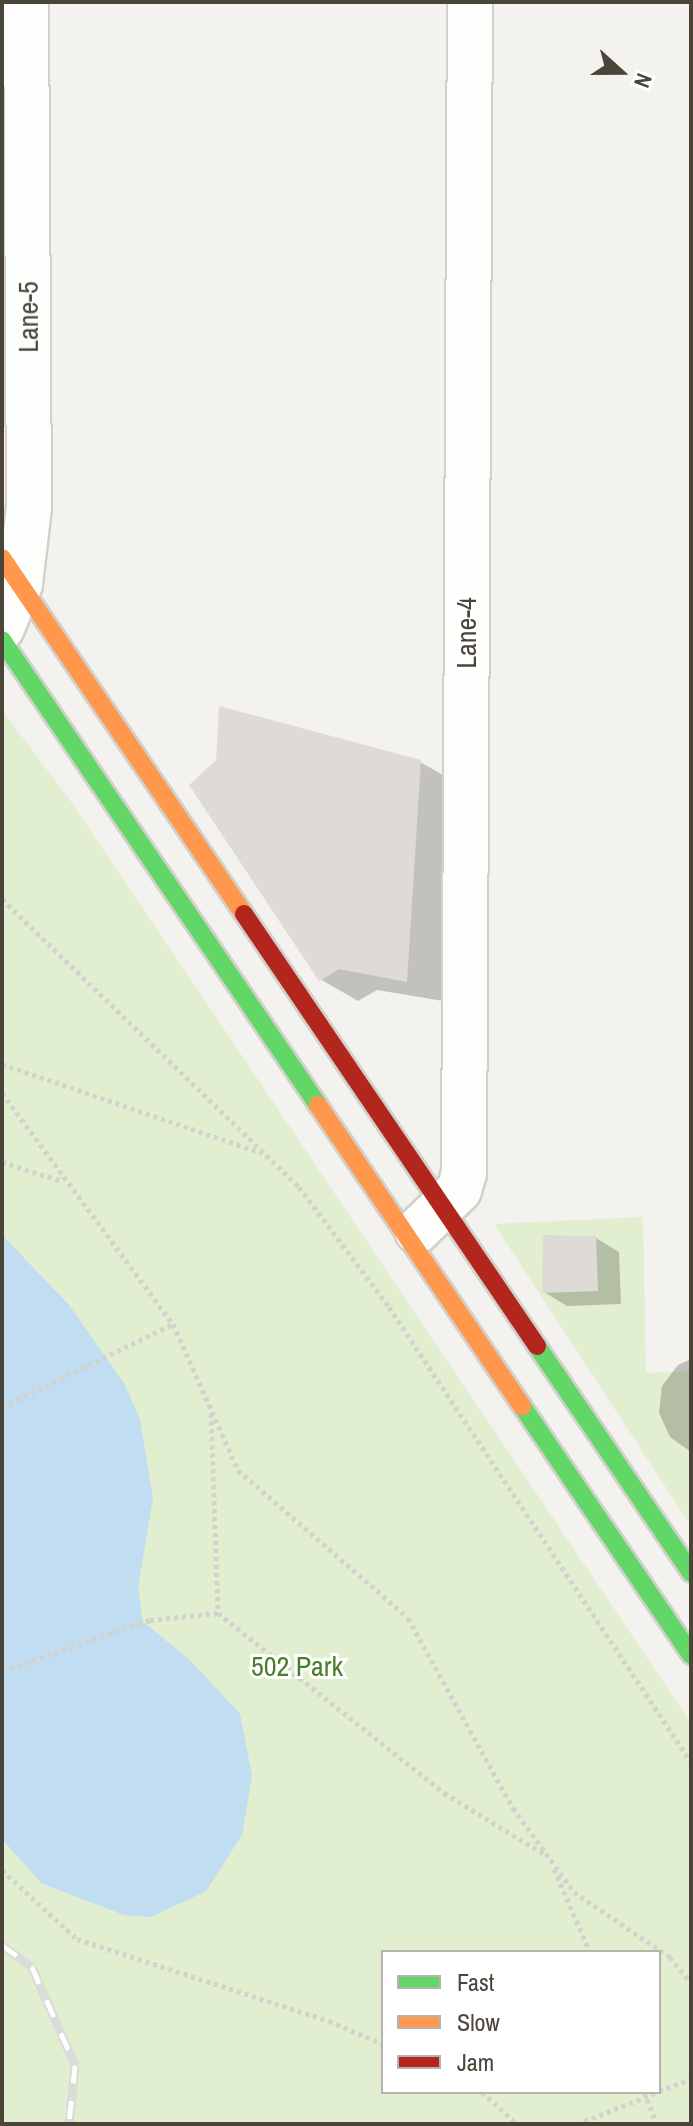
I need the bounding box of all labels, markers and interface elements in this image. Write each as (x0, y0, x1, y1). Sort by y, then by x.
north arrow (581, 32, 661, 112)
text: N (627, 69, 660, 92)
street label: Lane-5 (11, 281, 45, 353)
street label: Lane-4 (449, 597, 483, 669)
park label: 502 Park (251, 1649, 343, 1683)
legend (381, 1950, 661, 2094)
text: Fast (457, 1966, 494, 1998)
text: Slow (457, 2006, 500, 2038)
text: Jam (457, 2046, 494, 2078)

